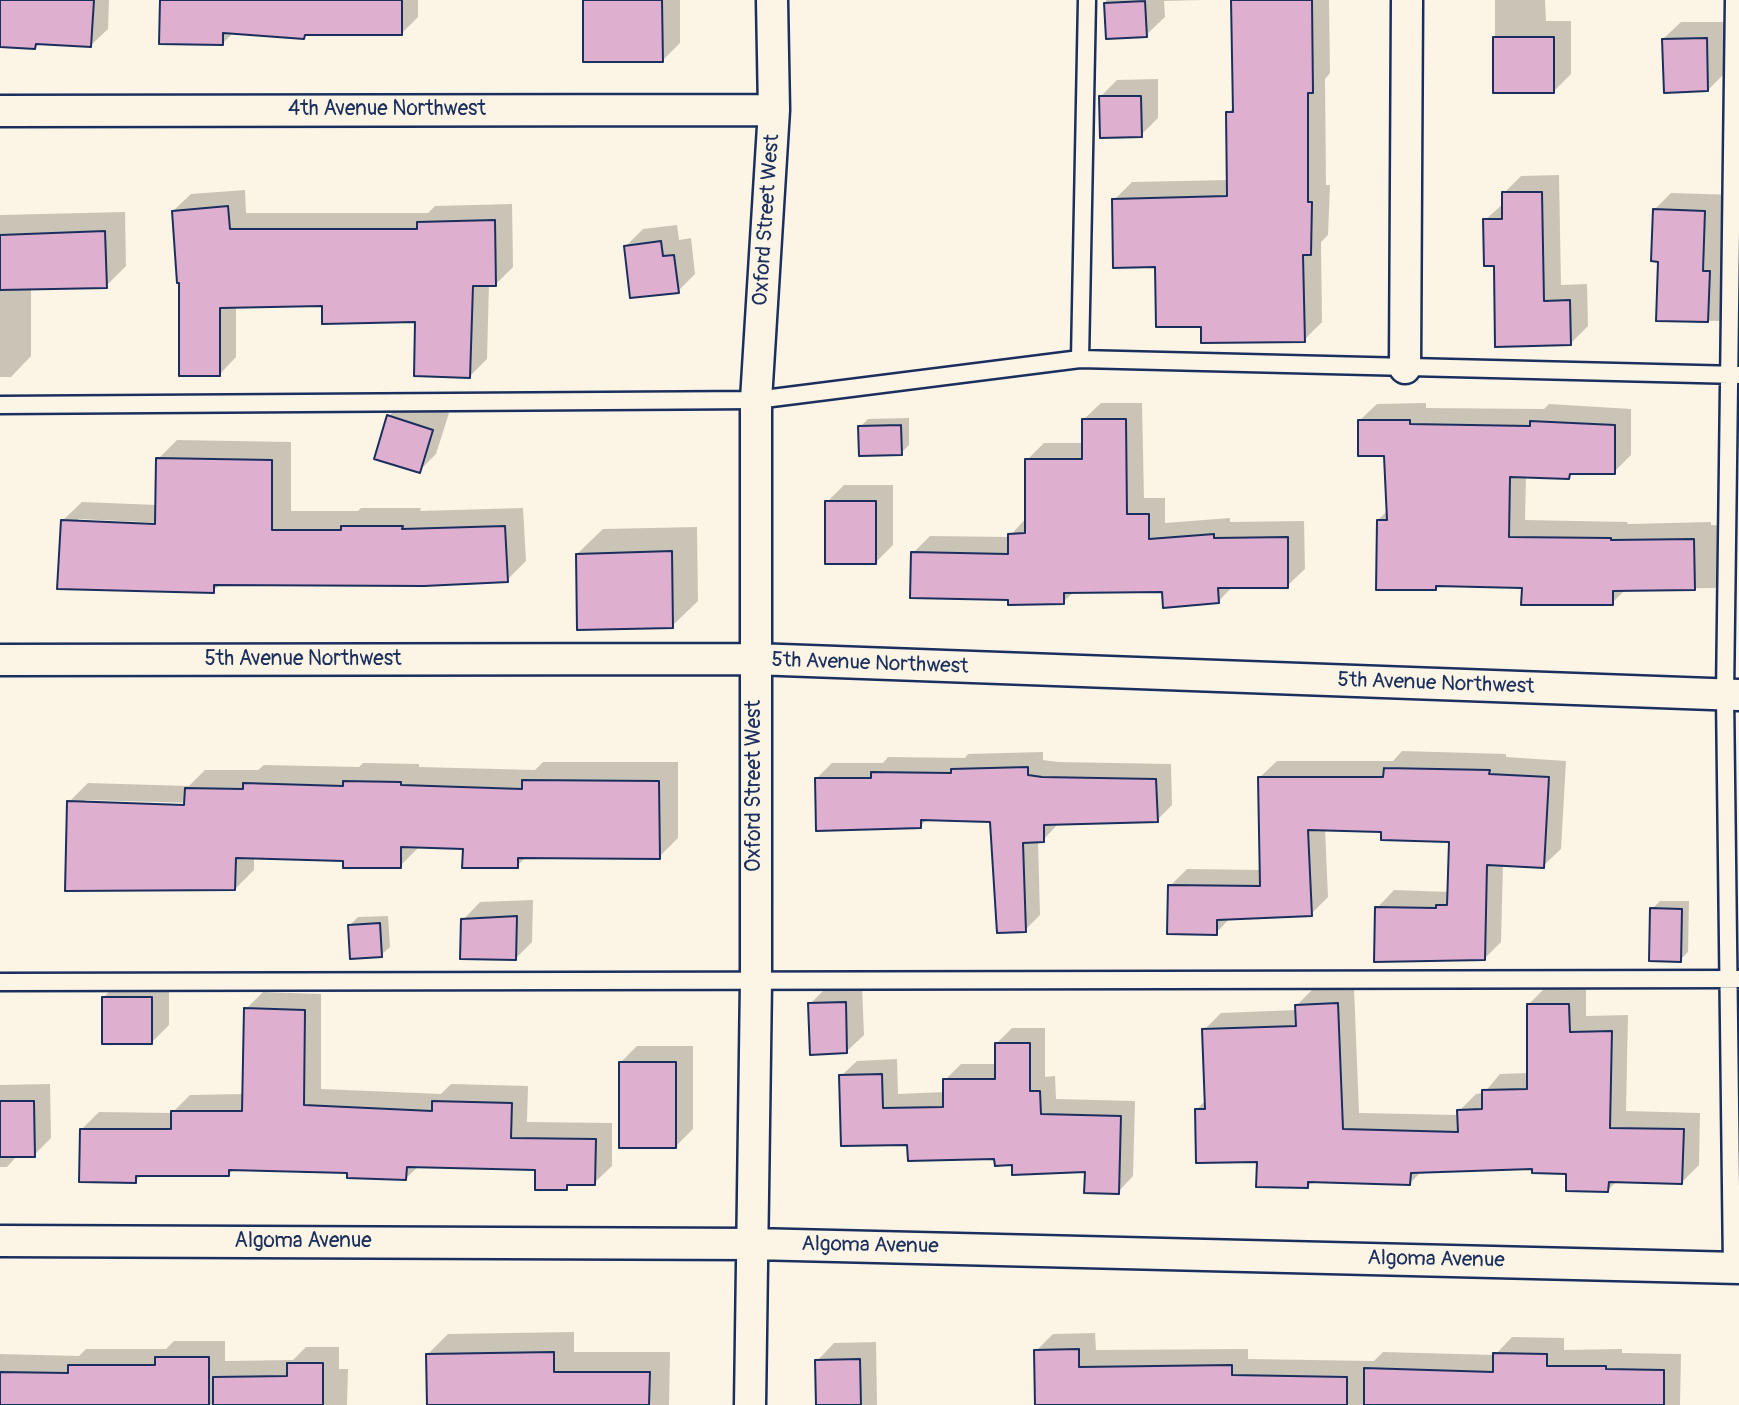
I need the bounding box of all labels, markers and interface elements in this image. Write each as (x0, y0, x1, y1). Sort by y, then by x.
street label: 4th Avenue Northwest (288, 97, 486, 123)
street label: Oxford Street West (748, 133, 786, 307)
street label: 5th Avenue Northwest (204, 647, 402, 673)
street label: 5th Avenue Northwest (771, 648, 969, 680)
street label: 5th Avenue Northwest (1337, 668, 1535, 700)
street label: Oxford Street West (742, 700, 768, 872)
street label: Algoma Avenue (234, 1229, 372, 1255)
street label: Algoma Avenue (801, 1232, 939, 1260)
street label: Algoma Avenue (1367, 1246, 1505, 1274)

